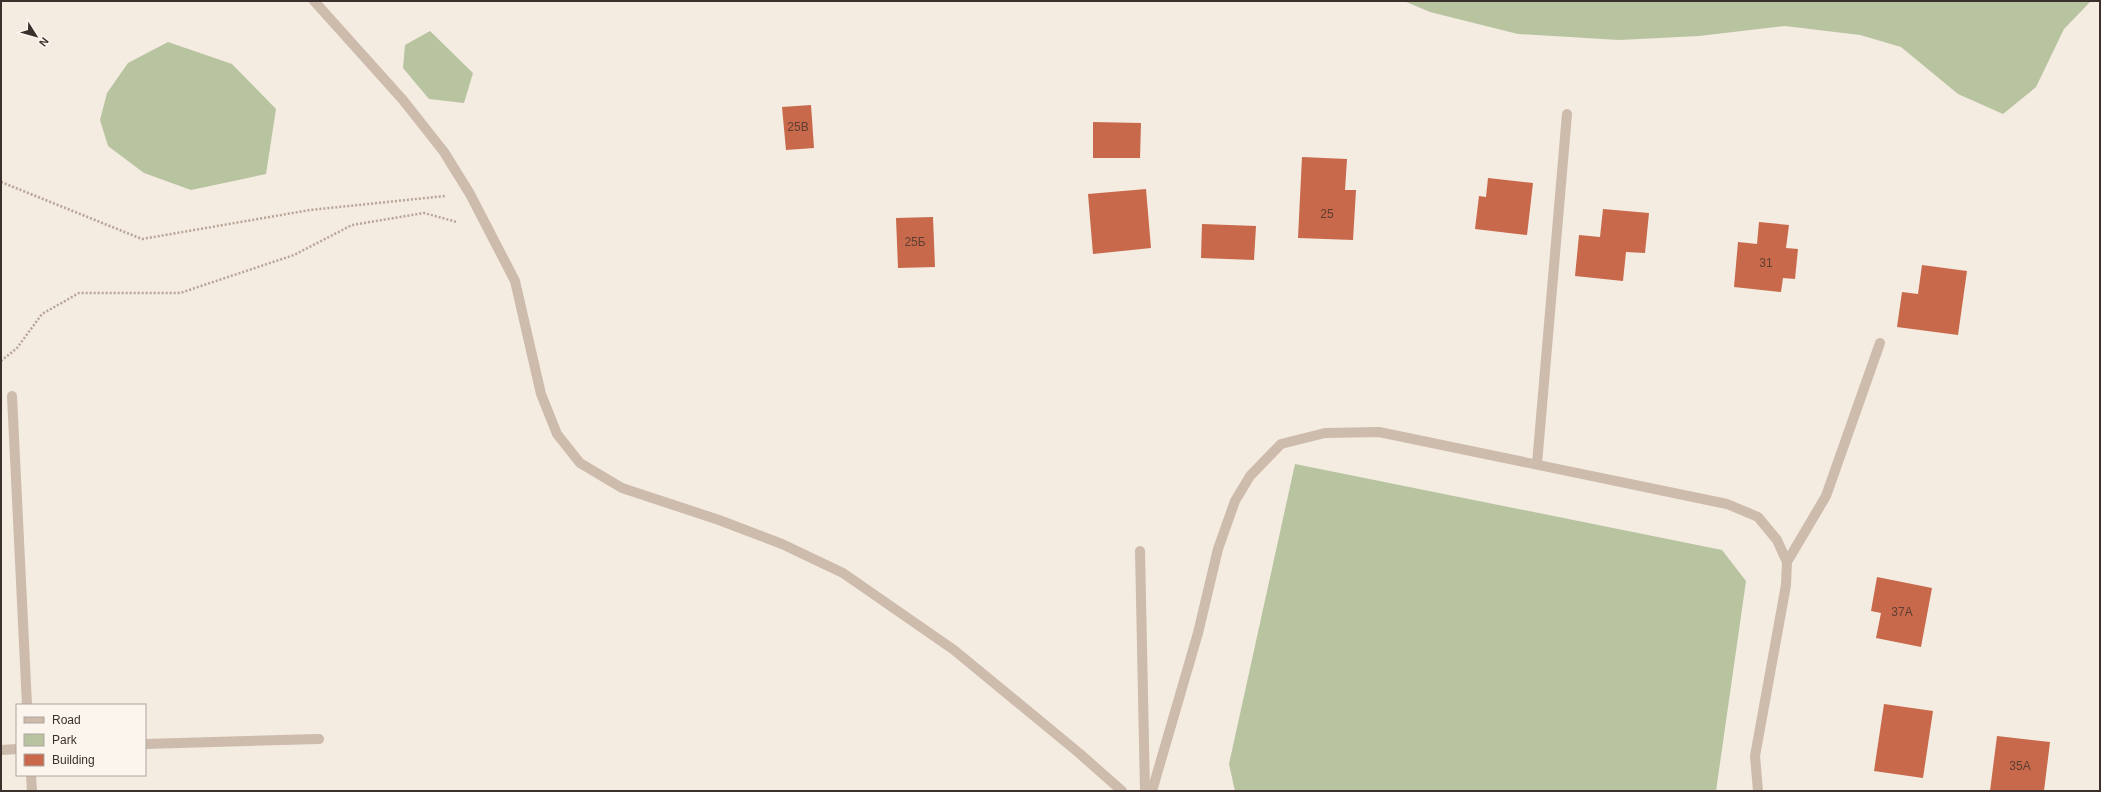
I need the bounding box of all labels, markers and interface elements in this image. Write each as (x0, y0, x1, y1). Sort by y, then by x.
north arrow (16, 16, 56, 56)
text: N (37, 35, 51, 49)
house number: 25В (787, 120, 809, 134)
house number: 25 (1320, 207, 1334, 221)
house number: 25Б (904, 235, 926, 249)
house number: 31 (1759, 256, 1773, 270)
house number: 37А (1891, 605, 1913, 619)
legend (16, 704, 146, 776)
text: Road (52, 713, 81, 727)
text: Park (52, 733, 78, 747)
text: Building (52, 753, 95, 767)
house number: 35А (2009, 759, 2031, 773)

